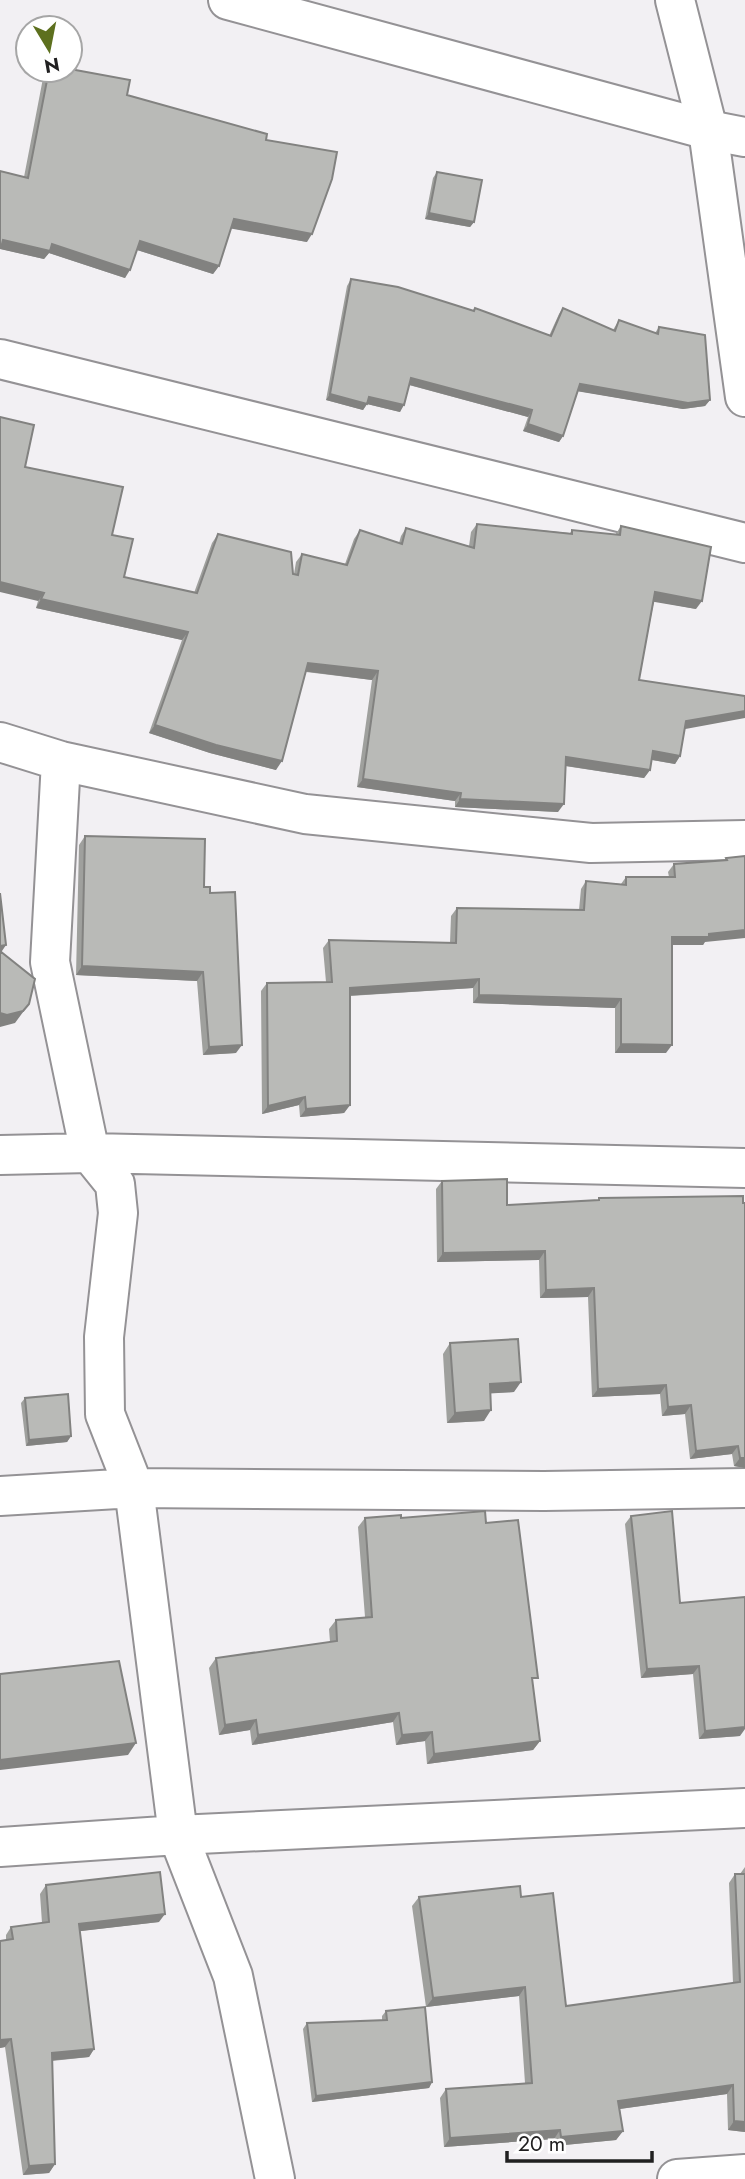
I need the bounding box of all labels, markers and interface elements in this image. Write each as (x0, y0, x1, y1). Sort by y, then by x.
north arrow (14, 14, 84, 84)
text: N (42, 51, 62, 80)
scale bar (507, 2120, 652, 2164)
text: 20 m (518, 2129, 565, 2159)

